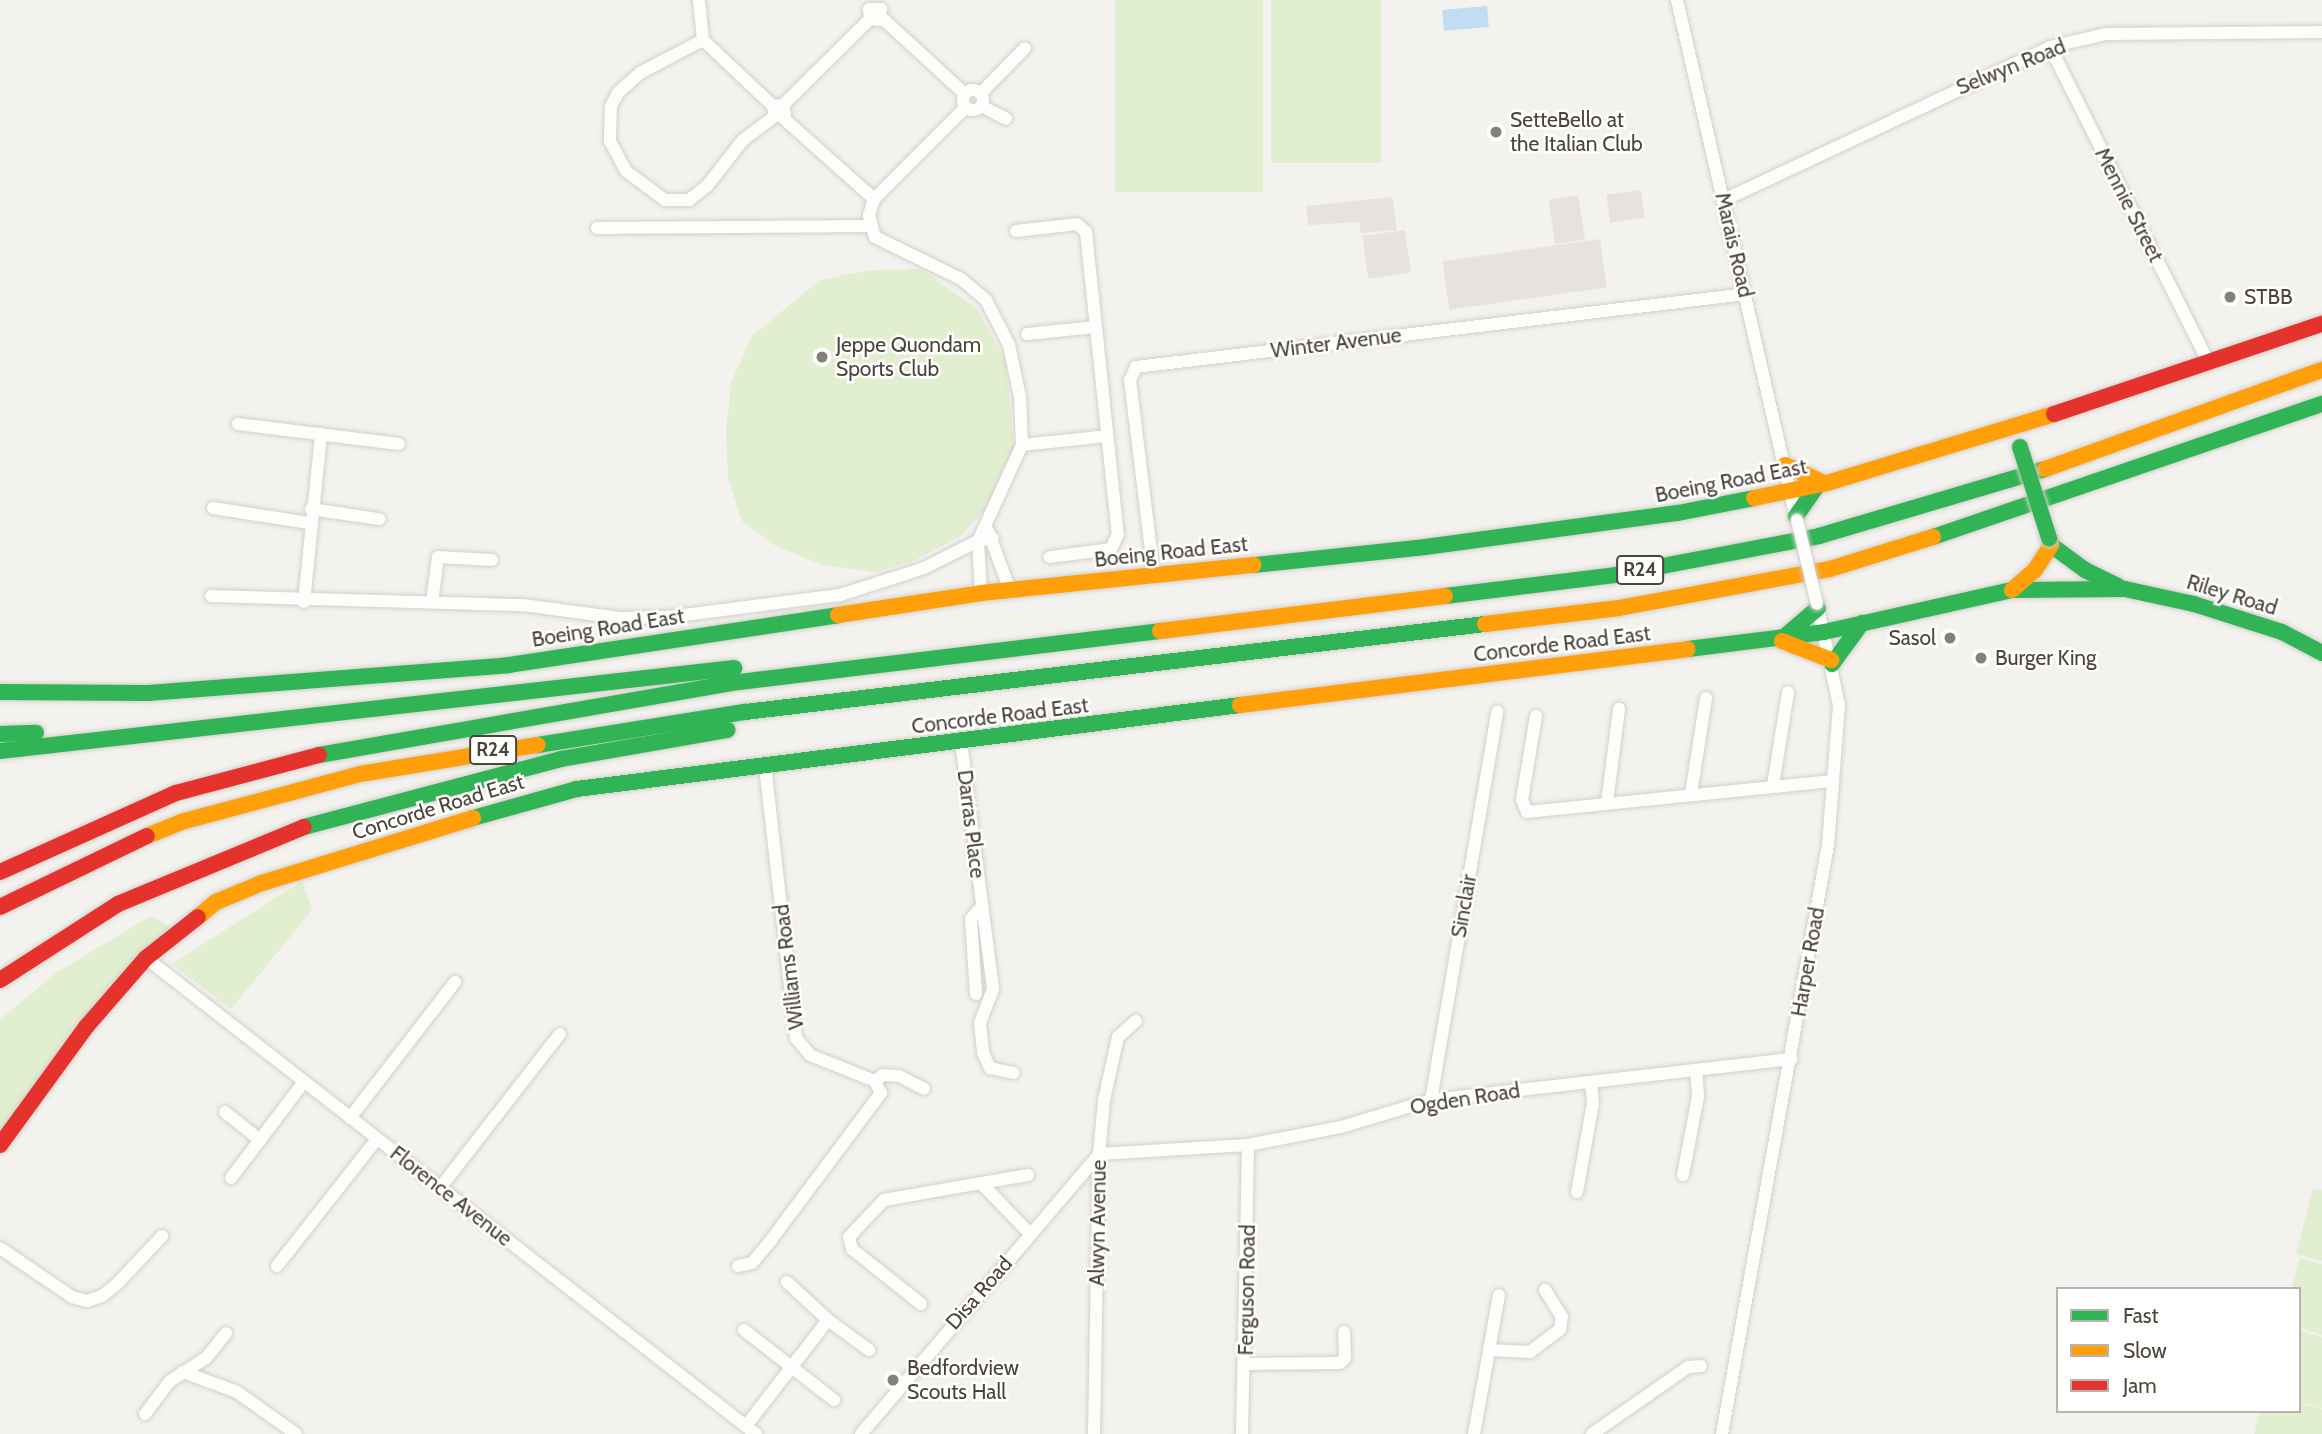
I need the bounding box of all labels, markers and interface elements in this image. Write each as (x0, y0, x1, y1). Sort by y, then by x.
street label: Selwyn Road (1953, 34, 2069, 100)
place label: SetteBello at the Italian Club (1510, 107, 1643, 157)
marker: SetteBello at the Italian Club (1488, 124, 1504, 140)
street label: Mennie Street (2089, 144, 2169, 266)
street label: Marais Road (1710, 190, 1758, 300)
place label: STBB (2244, 284, 2293, 310)
marker: STBB (2222, 289, 2238, 305)
street label: Winter Avenue (1269, 322, 1403, 364)
place label: Jeppe Quondam Sports Club (836, 332, 981, 382)
marker: Jeppe Quondam Sports Club (814, 349, 830, 365)
street label: Boeing Road East (1653, 454, 1809, 508)
street label: Boeing Road East (1093, 531, 1249, 573)
road number: R24 (1616, 554, 1664, 586)
street label: Riley Road (2184, 569, 2280, 621)
street label: Boeing Road East (530, 604, 686, 652)
street label: Concorde Road East (1472, 621, 1652, 667)
place label: Sasol (1888, 625, 1936, 651)
marker: Sasol (1942, 630, 1958, 646)
place label: Burger King (1995, 645, 2097, 671)
marker: Burger King (1973, 650, 1989, 666)
street label: Concorde Road East (910, 693, 1090, 739)
road number: R24 (468, 734, 518, 765)
street label: Darras Place (952, 768, 990, 880)
street label: Concorde Road East (349, 769, 527, 845)
street label: Sinclair (1446, 872, 1482, 940)
street label: Williams Road (769, 903, 809, 1031)
street label: Harper Road (1786, 905, 1830, 1019)
street label: Ogden Road (1408, 1078, 1522, 1120)
street label: Florence Avenue (385, 1141, 517, 1251)
street label: Alwyn Avenue (1084, 1160, 1112, 1286)
street label: Ferguson Road (1233, 1224, 1261, 1356)
street label: Disa Road (940, 1251, 1018, 1335)
legend (2056, 1287, 2301, 1413)
text: Fast (2123, 1303, 2159, 1328)
text: Slow (2123, 1338, 2167, 1363)
place label: Bedfordview Scouts Hall (907, 1355, 1019, 1405)
marker: Bedfordview Scouts Hall (885, 1372, 901, 1388)
text: Jam (2123, 1373, 2157, 1398)

